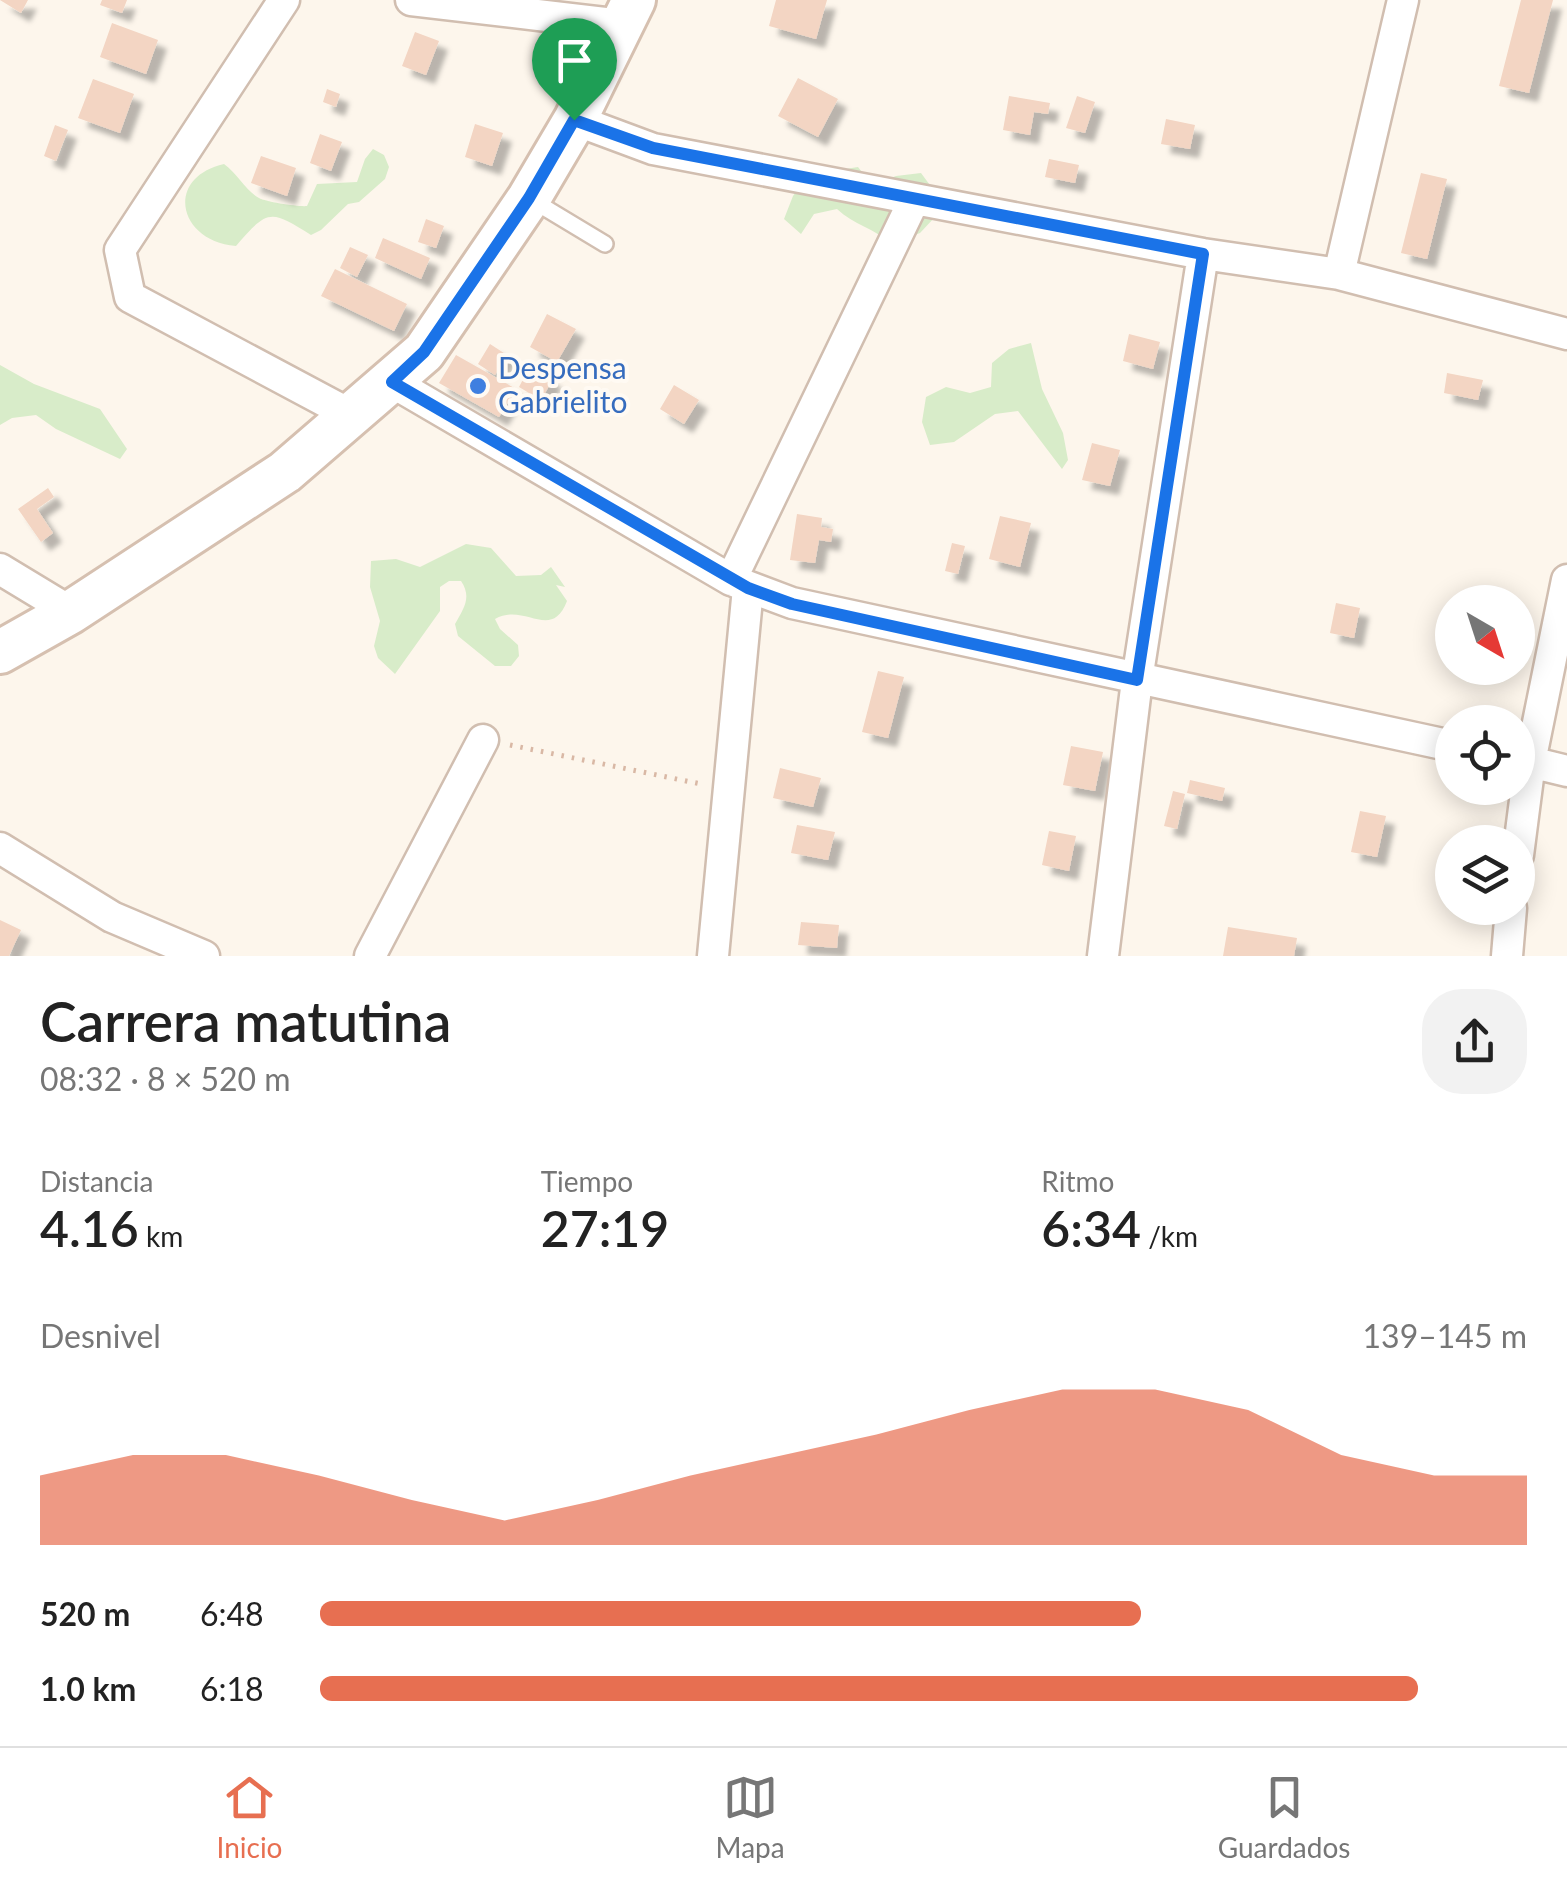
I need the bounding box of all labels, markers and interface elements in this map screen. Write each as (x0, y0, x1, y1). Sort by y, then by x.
pin (532, 18, 617, 121)
icon: arrive (547, 33, 602, 88)
place label: Despensa Gabrielito (498, 349, 627, 419)
marker: Despensa Gabrielito (467, 375, 489, 397)
north arrow (1435, 585, 1535, 685)
map controls (1435, 585, 1535, 925)
button: locate (1435, 705, 1535, 805)
button: layers (1435, 825, 1535, 925)
text: Carrera matutina (40, 988, 451, 1054)
button: share (1422, 989, 1527, 1094)
text: 08:32 · 8 × 520 m (40, 1059, 291, 1098)
text: Distancia (40, 1164, 153, 1198)
text: Tiempo (541, 1164, 633, 1198)
text: Ritmo (1041, 1164, 1114, 1198)
text: 4.16 (40, 1198, 139, 1258)
text: 27:19 (541, 1198, 669, 1258)
text: 6:34 (1041, 1198, 1141, 1258)
text: km (139, 1219, 183, 1253)
text: /km (1141, 1219, 1198, 1253)
text: Desnivel (40, 1316, 161, 1355)
text: 139–145 m (1363, 1316, 1527, 1355)
text: 520 m (40, 1594, 130, 1633)
text: 6:48 (200, 1594, 264, 1633)
text: 1.0 km (40, 1669, 136, 1708)
text: 6:18 (200, 1669, 264, 1708)
tab: Inicio (217, 1770, 282, 1864)
tab: Mapa (716, 1770, 785, 1864)
tab: Guardados (1218, 1770, 1350, 1864)

